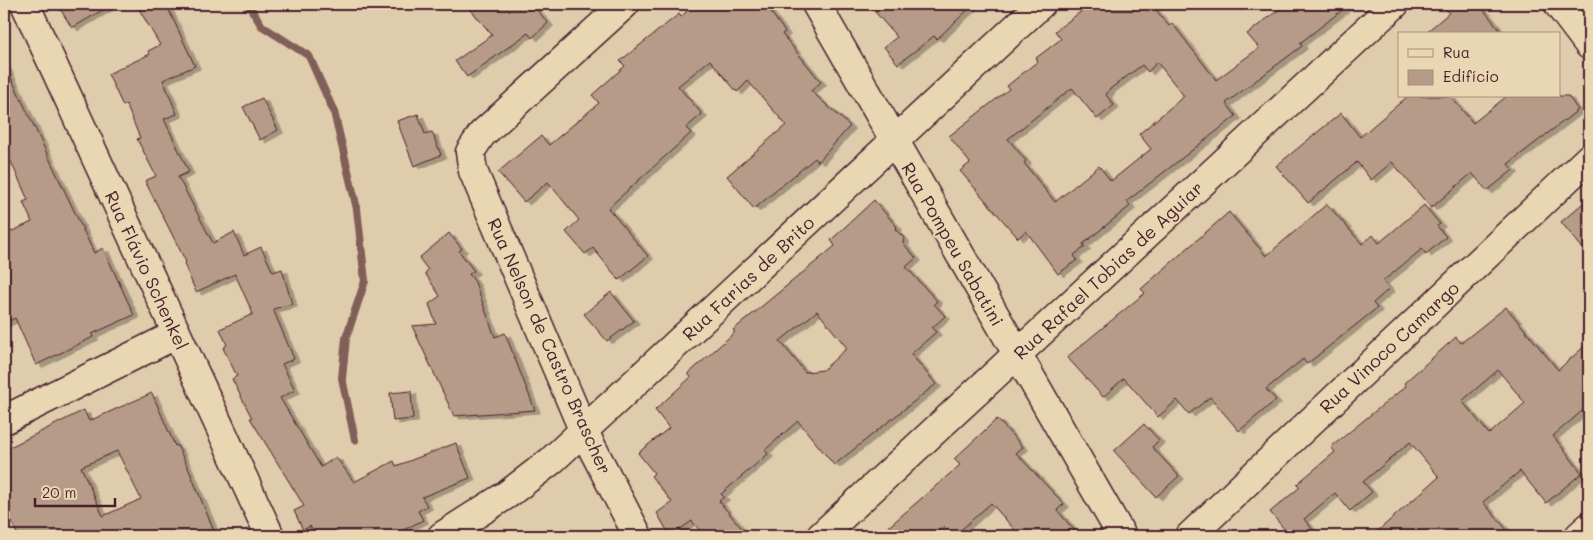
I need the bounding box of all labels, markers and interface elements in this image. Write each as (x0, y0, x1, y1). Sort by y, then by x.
legend (1398, 32, 1560, 98)
text: Rua (1443, 42, 1470, 62)
text: Edifício (1443, 66, 1499, 86)
street label: Rua Pompeu Sabatini (896, 158, 1010, 330)
street label: Rua Rafael Tobias de Aguiar (1008, 176, 1208, 364)
street label: Rua Flávio Schenkel (100, 187, 194, 353)
street label: Rua Farias de Brito (677, 210, 820, 346)
street label: Rua Nelson de Castro Brascher (482, 214, 618, 478)
street label: Rua Vinoco Camargo (1314, 276, 1464, 418)
scale bar (35, 475, 115, 507)
text: 20 m (42, 482, 76, 502)

